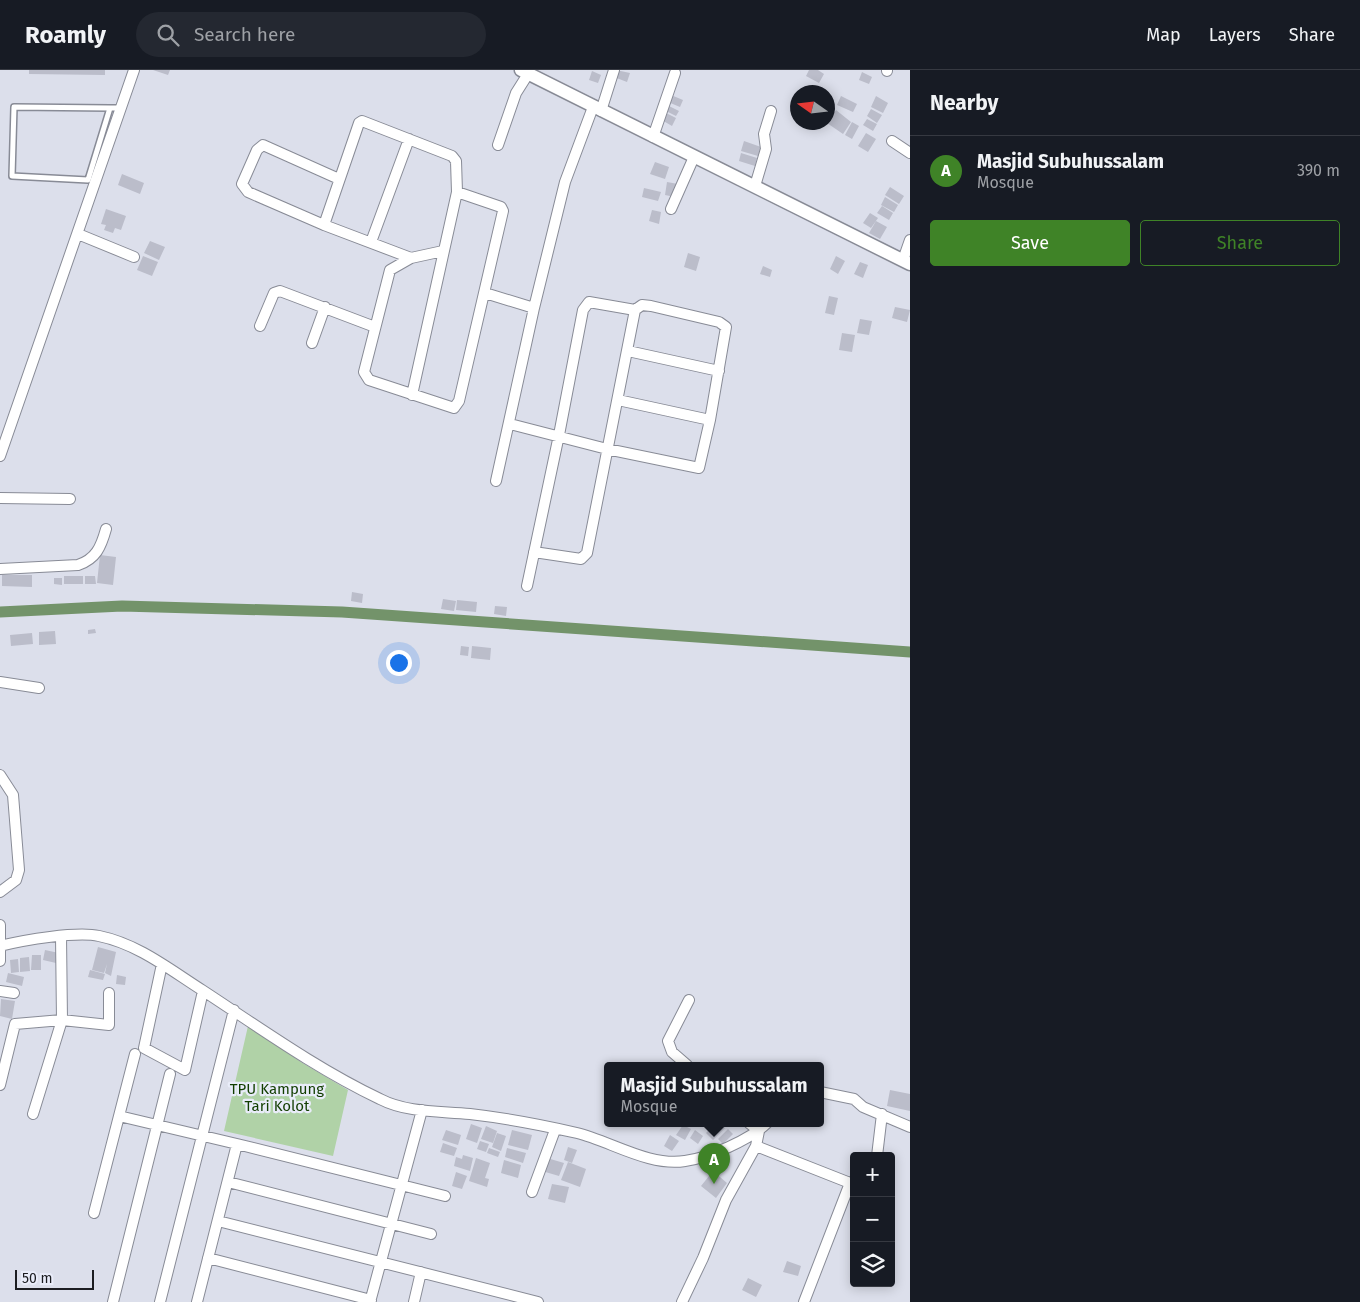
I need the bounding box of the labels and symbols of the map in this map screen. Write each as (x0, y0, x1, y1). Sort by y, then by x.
north arrow (790, 85, 835, 130)
your location (386, 650, 412, 676)
park label: TPU Kampung Tari Kolot (230, 1080, 324, 1115)
pin: A (698, 1143, 730, 1184)
scale bar (15, 1267, 94, 1290)

